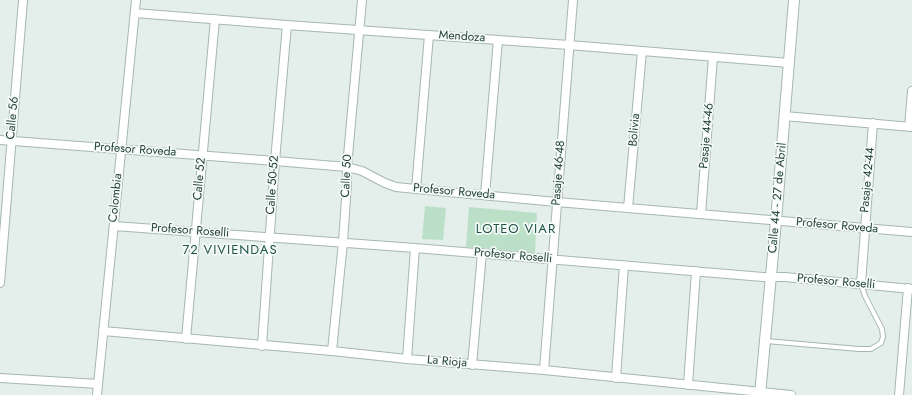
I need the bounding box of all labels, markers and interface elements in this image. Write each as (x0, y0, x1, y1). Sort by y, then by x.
street label: Mendoza (438, 28, 486, 46)
street label: Calle 56 (4, 96, 22, 140)
street label: Pasaje 44-46 (697, 103, 717, 169)
street label: Bolivia (626, 113, 644, 147)
street label: Profesor Roveda (93, 140, 177, 160)
street label: Pasaje 46-48 (550, 140, 568, 206)
street label: Calle 44 - 27 de Abril (766, 142, 790, 254)
street label: Pasaje 42-44 (858, 147, 878, 213)
street label: Calle 50 (339, 154, 355, 198)
street label: Calle 50-52 (264, 155, 282, 215)
street label: Calle 52 (191, 157, 209, 201)
street label: Colombia (106, 173, 126, 223)
street label: Profesor Roveda (412, 181, 496, 203)
street label: Profesor Roveda (795, 215, 879, 237)
street label: Profesor Roselli (150, 221, 230, 241)
district label: LOTEO VIAR (476, 222, 556, 238)
district label: 72 VIVIENDAS (182, 243, 278, 259)
street label: Profesor Roselli (473, 245, 553, 267)
street label: Profesor Roselli (796, 271, 876, 293)
street label: La Rioja (426, 353, 468, 371)

